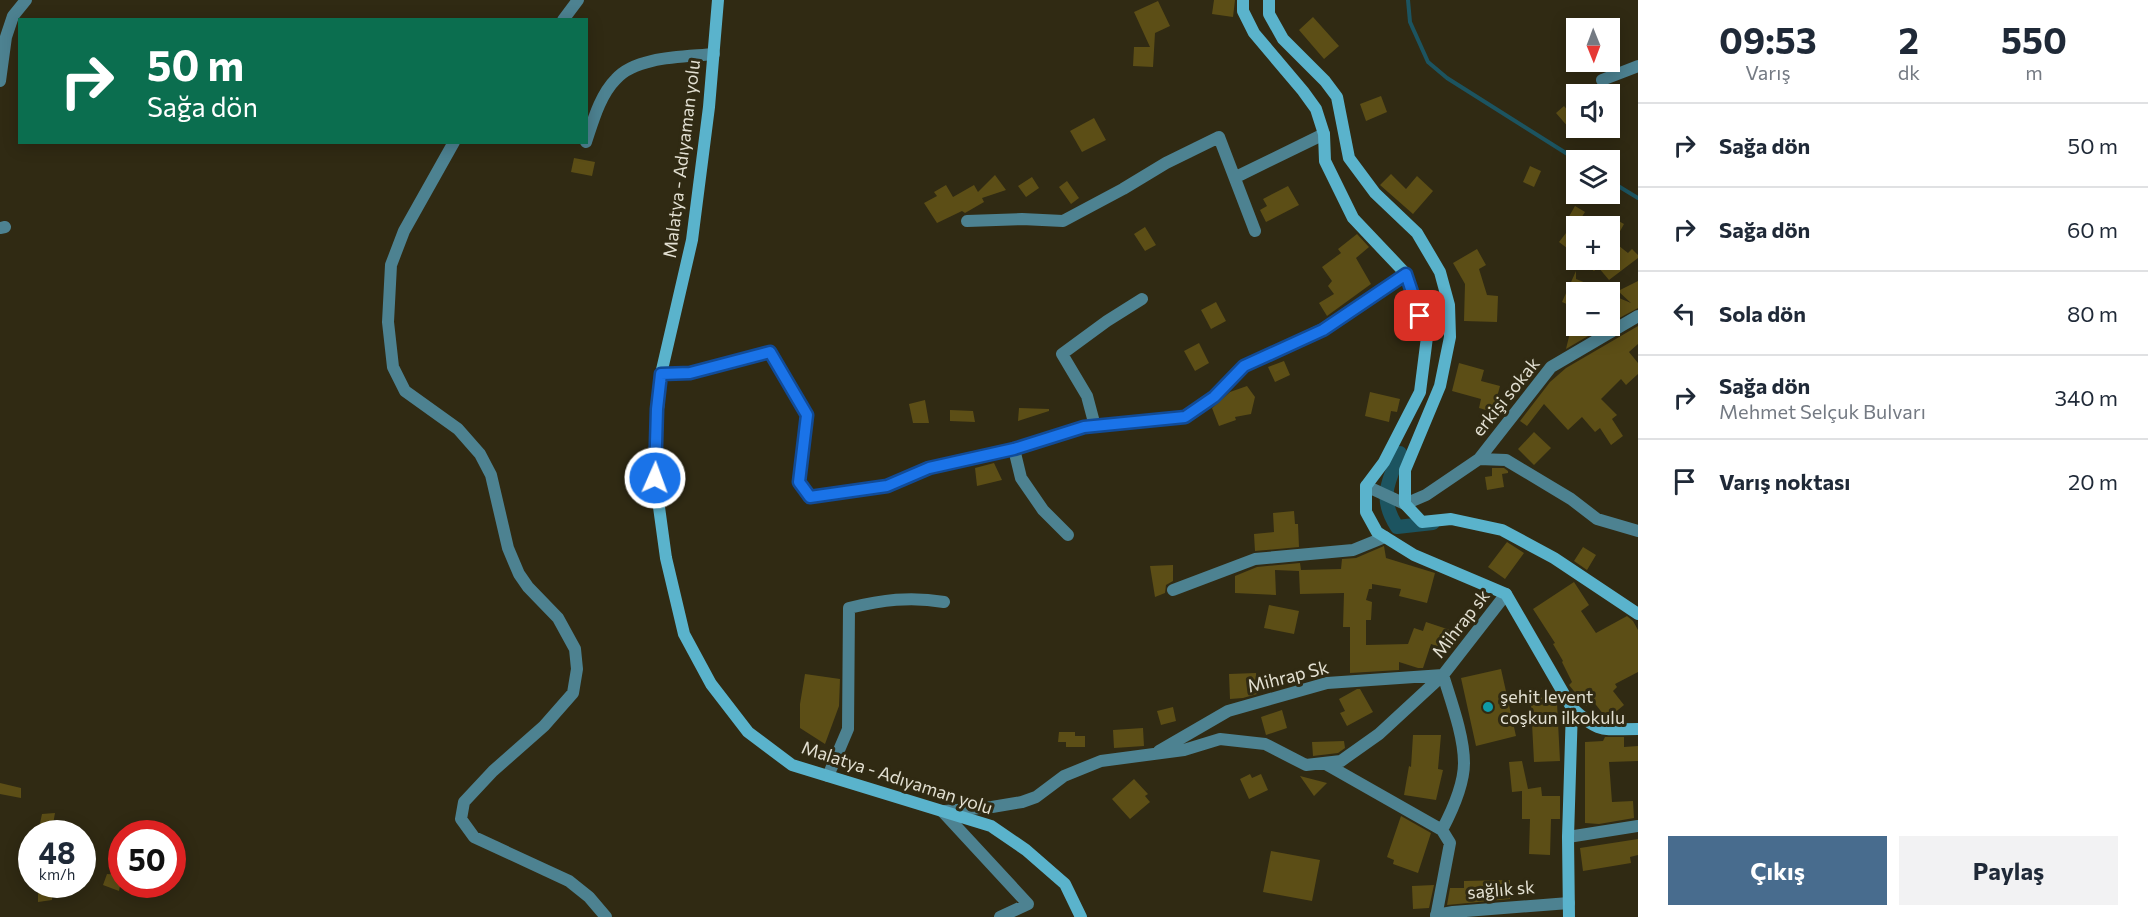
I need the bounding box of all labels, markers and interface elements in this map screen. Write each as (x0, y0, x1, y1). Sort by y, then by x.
text: 09:53 (1719, 17, 1817, 61)
text: 2 (1899, 17, 1919, 61)
text: 550 (2001, 17, 2067, 61)
north arrow (1566, 18, 1620, 72)
map controls (1566, 18, 1620, 336)
text: 50 m (147, 38, 244, 90)
icon: right (48, 42, 126, 120)
street label: Malatya - Adıyaman yolu (658, 58, 704, 259)
text: Varış (1745, 60, 1791, 84)
text: dk (1898, 60, 1920, 84)
text: m (2025, 60, 2043, 84)
button: sound (1566, 84, 1620, 138)
text: Sağa dön (147, 90, 258, 123)
icon: right (1668, 129, 1701, 162)
text: Sağa dön (1719, 132, 1810, 159)
text: 50 m (2068, 132, 2118, 159)
button: layers (1566, 150, 1620, 204)
icon: right (1668, 213, 1701, 246)
button: + (1566, 216, 1620, 270)
text: Sağa dön (1719, 216, 1810, 243)
text: 60 m (2067, 216, 2118, 243)
button: − (1566, 282, 1620, 336)
pin (1394, 290, 1445, 341)
icon: left (1668, 297, 1701, 330)
icon: arrive (1403, 299, 1436, 332)
text: Sola dön (1719, 300, 1806, 327)
text: 80 m (2067, 300, 2118, 327)
street label: erkişi sokak (1467, 352, 1544, 440)
text: Sağa dön (1719, 372, 1810, 399)
icon: right (1668, 381, 1701, 414)
text: 340 m (2054, 384, 2118, 411)
text: Mehmet Selçuk Bulvarı (1719, 399, 1926, 423)
position arrow (623, 446, 687, 510)
icon: arrive (1668, 465, 1701, 498)
text: Varış noktası (1719, 468, 1850, 495)
text: 20 m (2068, 468, 2118, 495)
street label: Mihrap sk (1427, 585, 1494, 662)
street label: Mihrap Sk (1245, 655, 1331, 697)
place label: şehit levent coşkun ilkokulu (1500, 685, 1625, 728)
marker: şehit levent coşkun ilkokulu (1481, 700, 1495, 714)
street label: Malatya - Adıyaman yolu (799, 736, 996, 818)
speed limit sign: 50 (108, 820, 186, 898)
text: 48 (39, 833, 75, 870)
button: Çıkış (1668, 836, 1887, 905)
button: Paylaş (1899, 836, 2118, 905)
text: km/h (39, 865, 75, 883)
street label: sağlık sk (1466, 875, 1536, 903)

